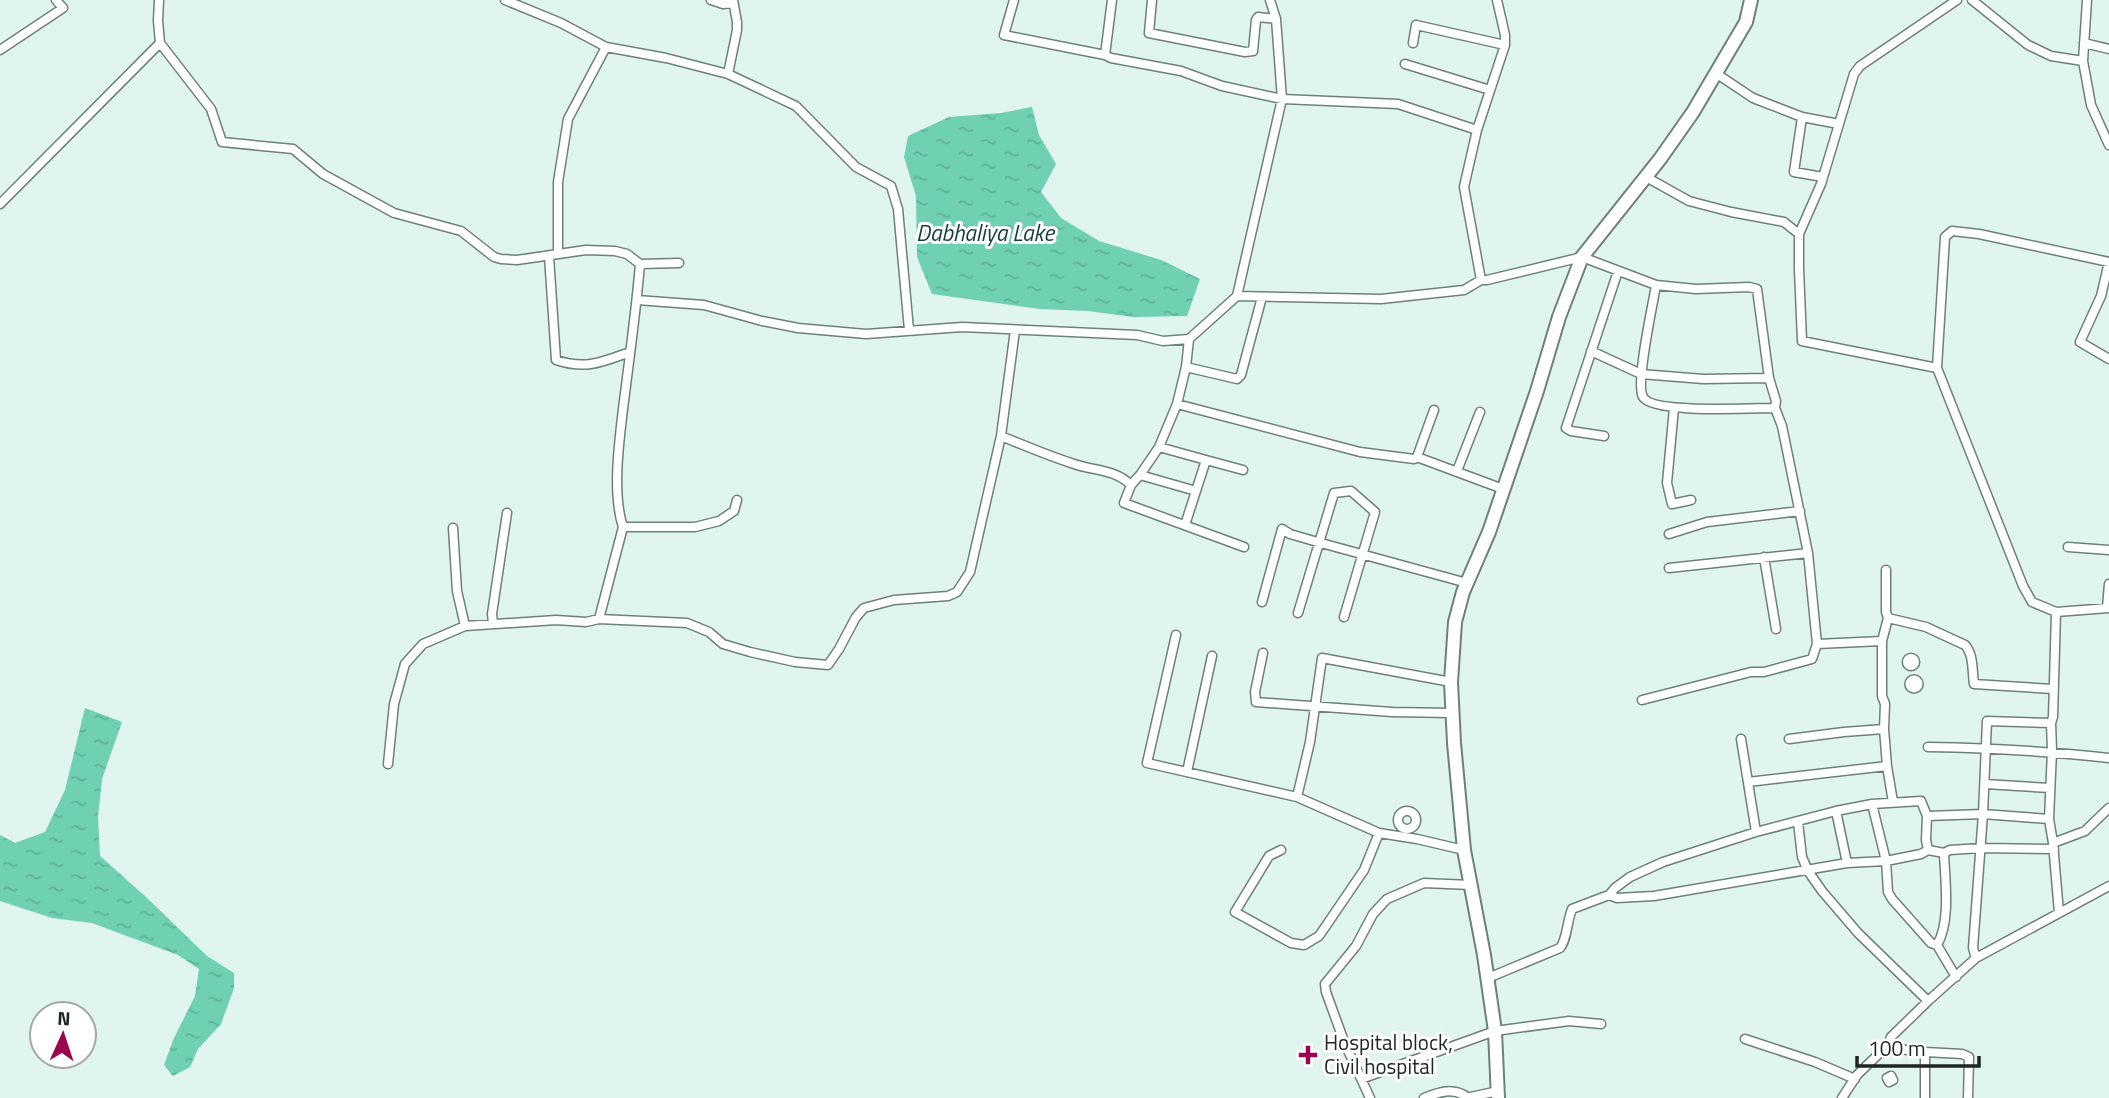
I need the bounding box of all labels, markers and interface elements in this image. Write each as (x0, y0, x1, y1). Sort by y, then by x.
water label: Dabhaliya Lake (916, 215, 1055, 250)
north arrow (28, 1000, 98, 1070)
text: N (57, 1003, 71, 1032)
scale bar (1857, 1024, 1980, 1068)
place label: Hospital block, Civil hospital (1324, 1026, 1453, 1082)
text: 100 m (1868, 1032, 1925, 1064)
marker: Hospital block, Civil hospital (1298, 1045, 1318, 1065)

